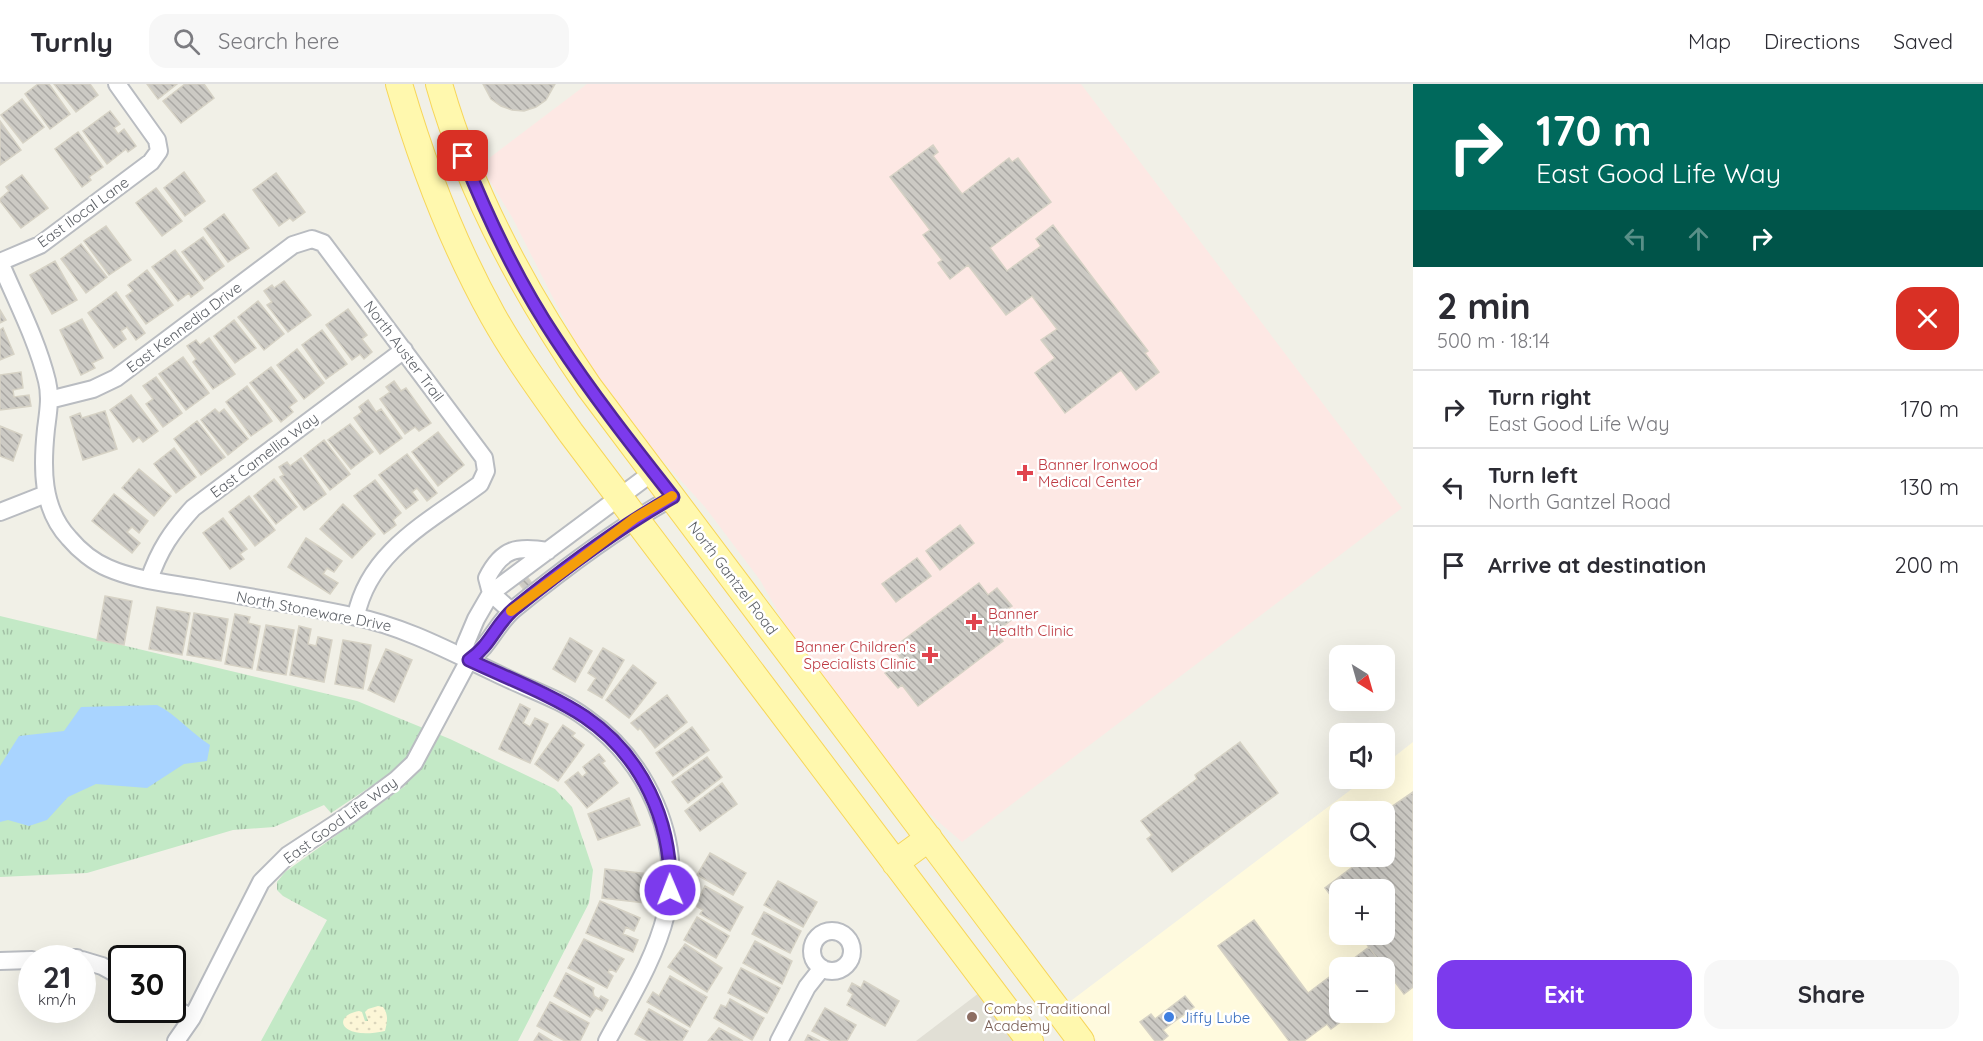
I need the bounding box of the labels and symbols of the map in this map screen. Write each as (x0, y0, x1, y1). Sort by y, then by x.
pin (437, 130, 488, 181)
street label: East Ilocal Lane (34, 172, 132, 252)
street label: East Kennedia Drive (123, 277, 245, 377)
street label: North Auster Trail (360, 297, 448, 405)
street label: East Camellia Way (206, 408, 322, 502)
place label: Banner Ironwood Medical Center (1038, 455, 1158, 491)
marker: Banner Ironwood Medical Center (1016, 464, 1034, 482)
street label: North Gantzel Road (684, 517, 782, 639)
street label: North Stoneware Drive (235, 587, 393, 635)
place label: Banner Health Clinic (988, 604, 1074, 640)
marker: Banner Health Clinic (965, 613, 983, 631)
place label: Banner Children’s Specialists Clinic (795, 637, 916, 673)
north arrow (1329, 645, 1395, 711)
marker: Banner Children’s Specialists Clinic (921, 646, 939, 664)
street label: East Good Life Way (279, 772, 401, 868)
position arrow (638, 858, 702, 922)
speed limit sign: 30 (108, 945, 186, 1023)
place label: Combs Traditional Academy (984, 999, 1110, 1035)
place label: Jiffy Lube (1181, 1008, 1250, 1027)
marker: Combs Traditional Academy (965, 1010, 979, 1024)
marker: Jiffy Lube (1162, 1010, 1176, 1024)

